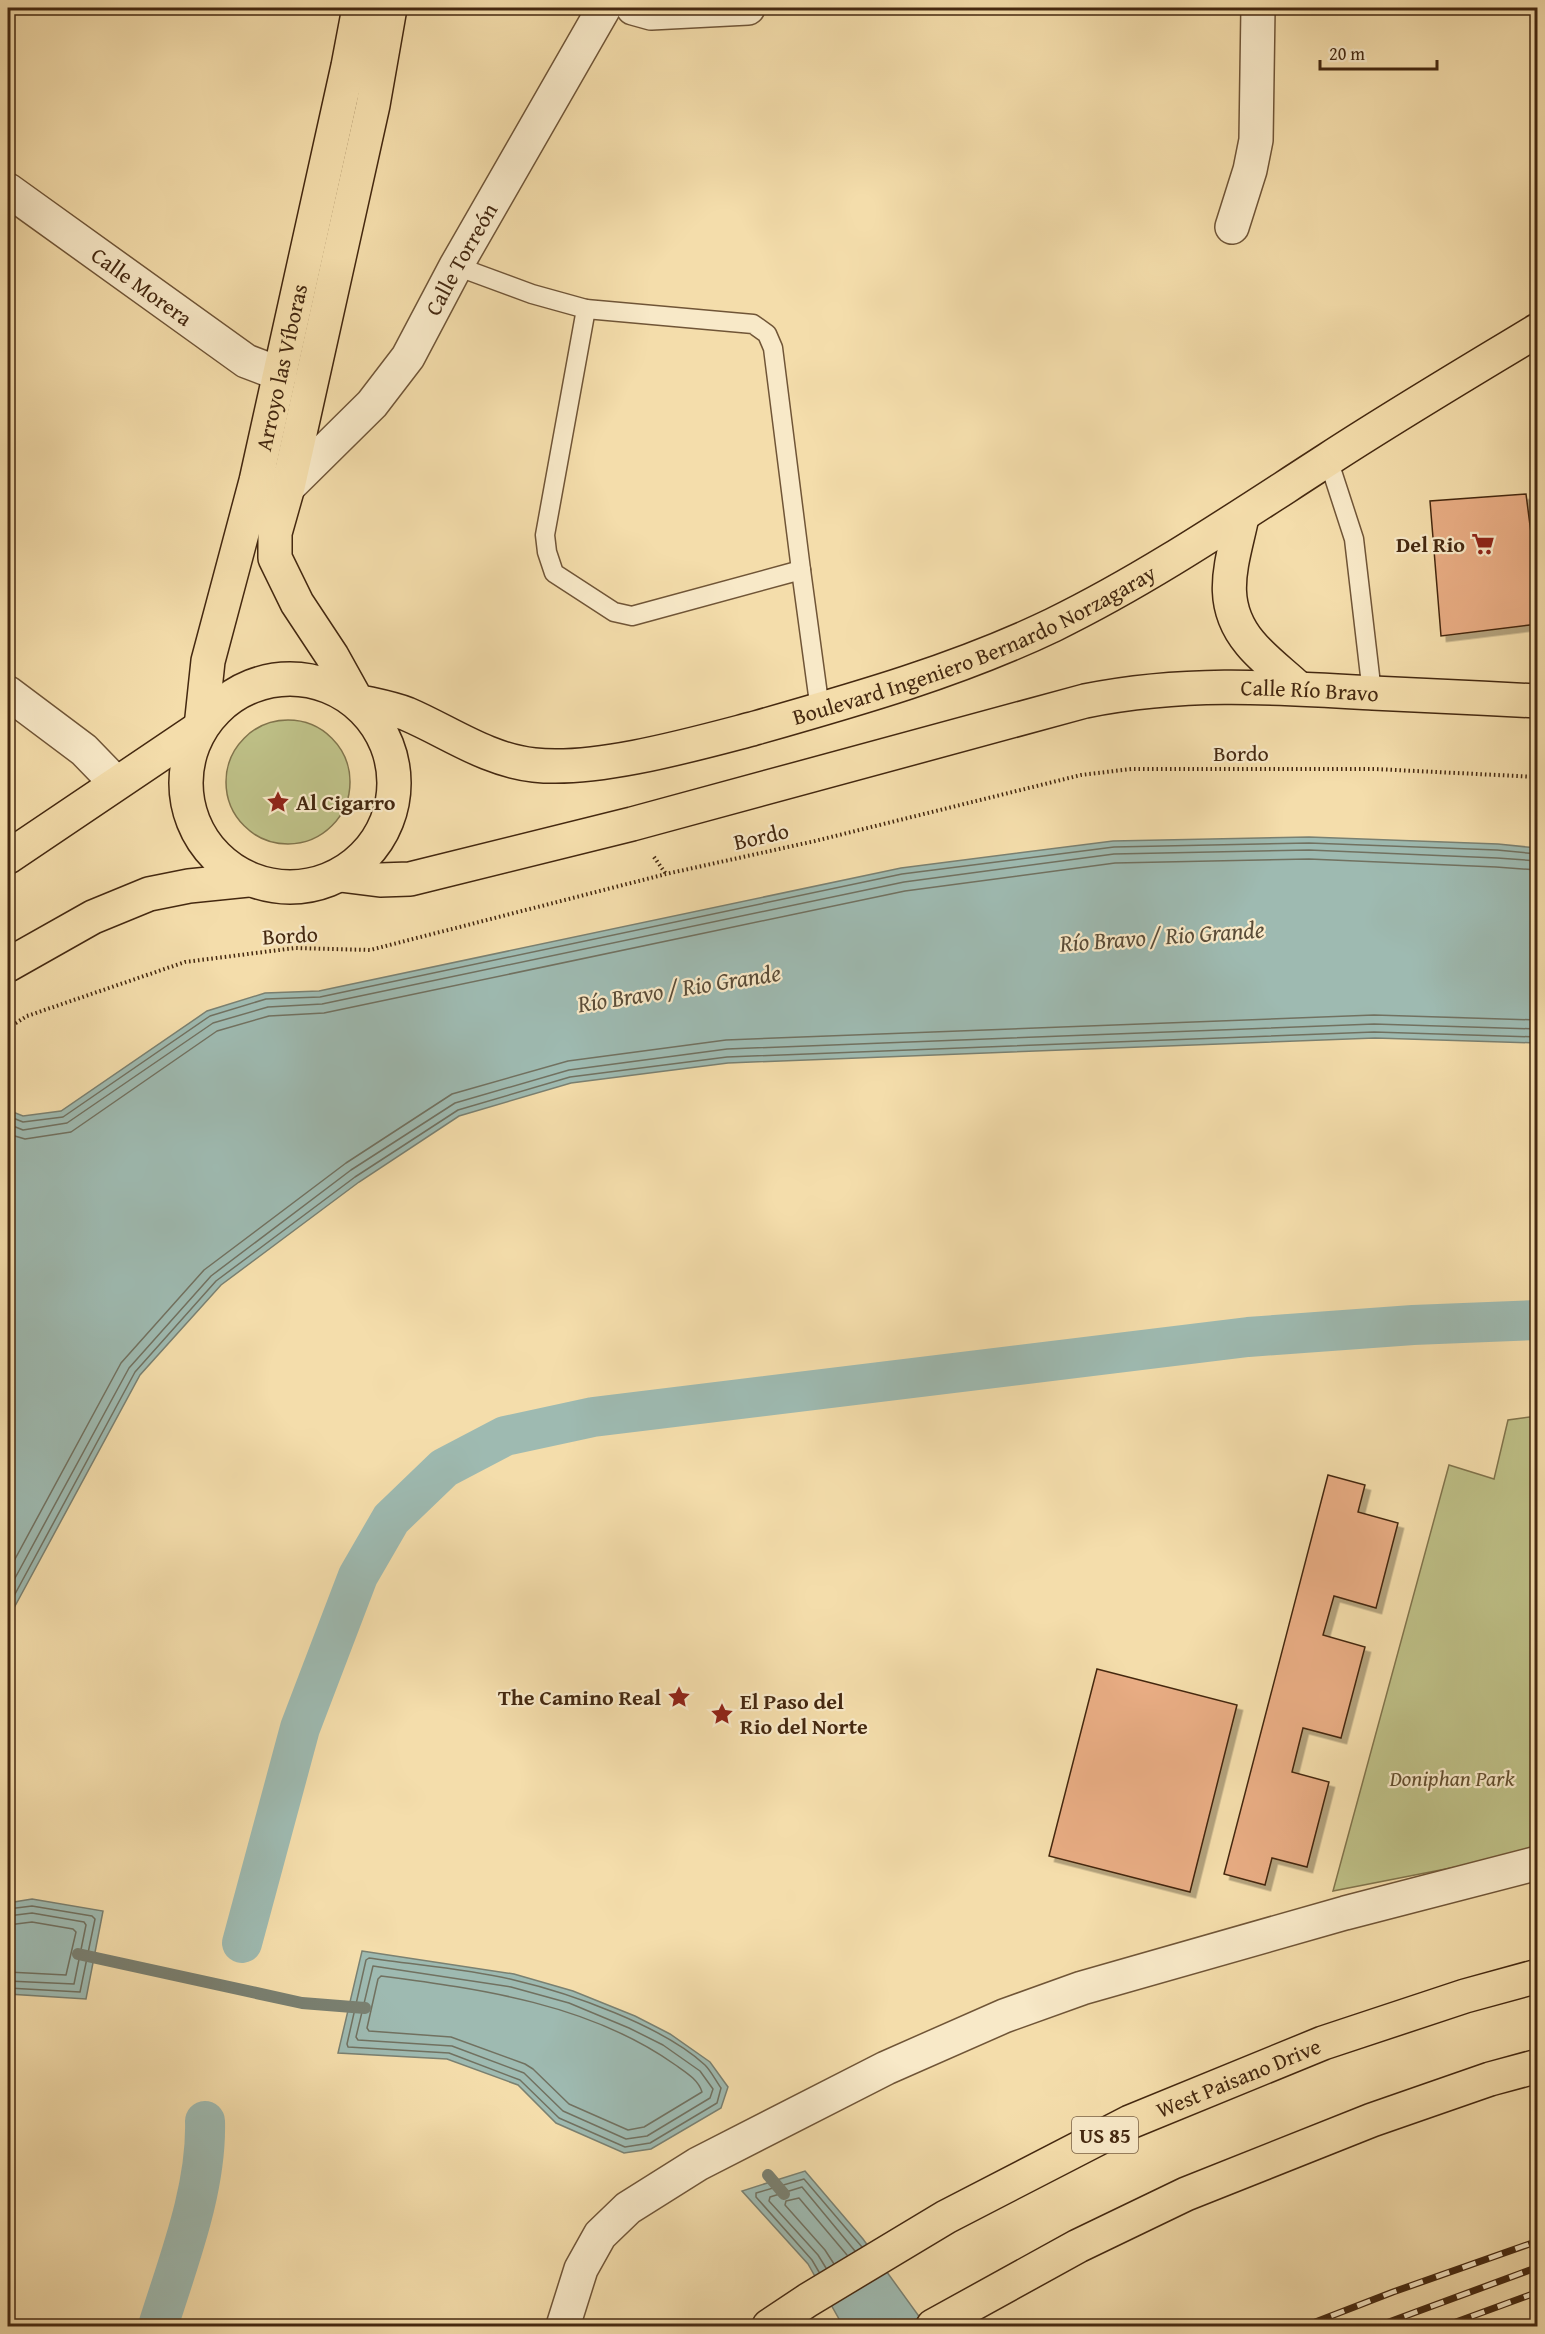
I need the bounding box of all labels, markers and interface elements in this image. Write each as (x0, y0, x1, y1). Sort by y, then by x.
scale bar (1320, 33, 1437, 71)
text: 20 m (1329, 40, 1365, 67)
street label: Calle Torreón (417, 196, 505, 321)
street label: Calle Morera (85, 239, 200, 334)
street label: Arroyo las Víboras (247, 281, 315, 454)
place label: Del Rio (1396, 528, 1465, 560)
supermarket icon: Del Rio (1470, 531, 1496, 557)
street label: Boulevard Ingeniero Bernardo Norzagaray (789, 557, 1162, 733)
street label: Calle Río Bravo (1240, 671, 1380, 709)
street label: Bordo (1213, 737, 1269, 769)
place label: Al Cigarro (296, 786, 396, 818)
place icon: Al Cigarro (265, 789, 291, 815)
street label: Bordo (730, 814, 792, 858)
water label: Río Bravo / Rio Grande (1057, 911, 1266, 961)
street label: Bordo (261, 918, 319, 952)
water label: Río Bravo / Rio Grande (574, 955, 783, 1022)
place label: The Camino Real (498, 1681, 661, 1713)
place icon: The Camino Real (666, 1684, 692, 1710)
place label: El Paso del Rio del Norte (740, 1685, 868, 1742)
place icon: El Paso del Rio del Norte (709, 1701, 735, 1727)
park label: Doniphan Park (1389, 1762, 1515, 1794)
street label: West Paisano Drive (1151, 2030, 1325, 2126)
road number: US 85 (1072, 2117, 1138, 2153)

